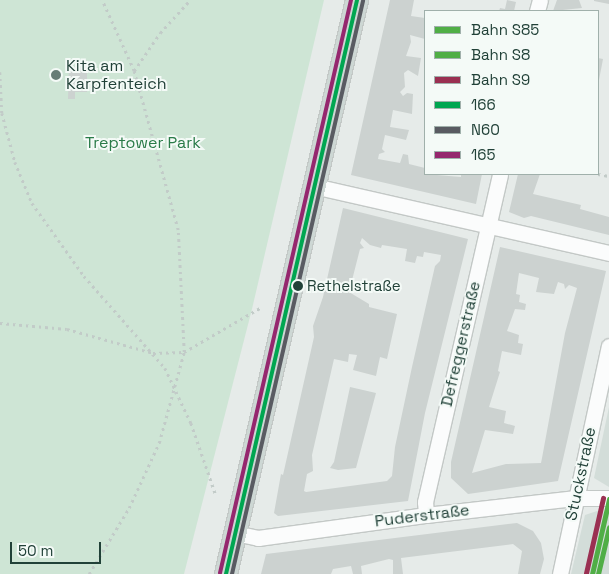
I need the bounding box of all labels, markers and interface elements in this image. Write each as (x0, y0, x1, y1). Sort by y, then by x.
legend (424, 10, 599, 175)
text: Bahn S85 (471, 20, 539, 39)
text: Bahn S8 (471, 45, 530, 64)
place label: Kita am Karpfenteich (66, 56, 167, 94)
marker: Kita am Karpfenteich (50, 69, 62, 81)
text: Bahn S9 (471, 70, 530, 89)
text: 166 (471, 95, 496, 114)
text: N60 (471, 120, 500, 139)
park label: Treptower Park (85, 133, 201, 153)
text: 165 (471, 145, 495, 164)
place label: Rethelstraße (307, 277, 401, 295)
street label: Defreggerstraße (437, 279, 485, 409)
marker: Rethelstraße (293, 281, 303, 291)
street label: Stuckstraße (562, 426, 600, 522)
street label: Puderstraße (374, 501, 470, 531)
scale bar (12, 532, 104, 564)
text: 50 m (18, 541, 53, 560)

